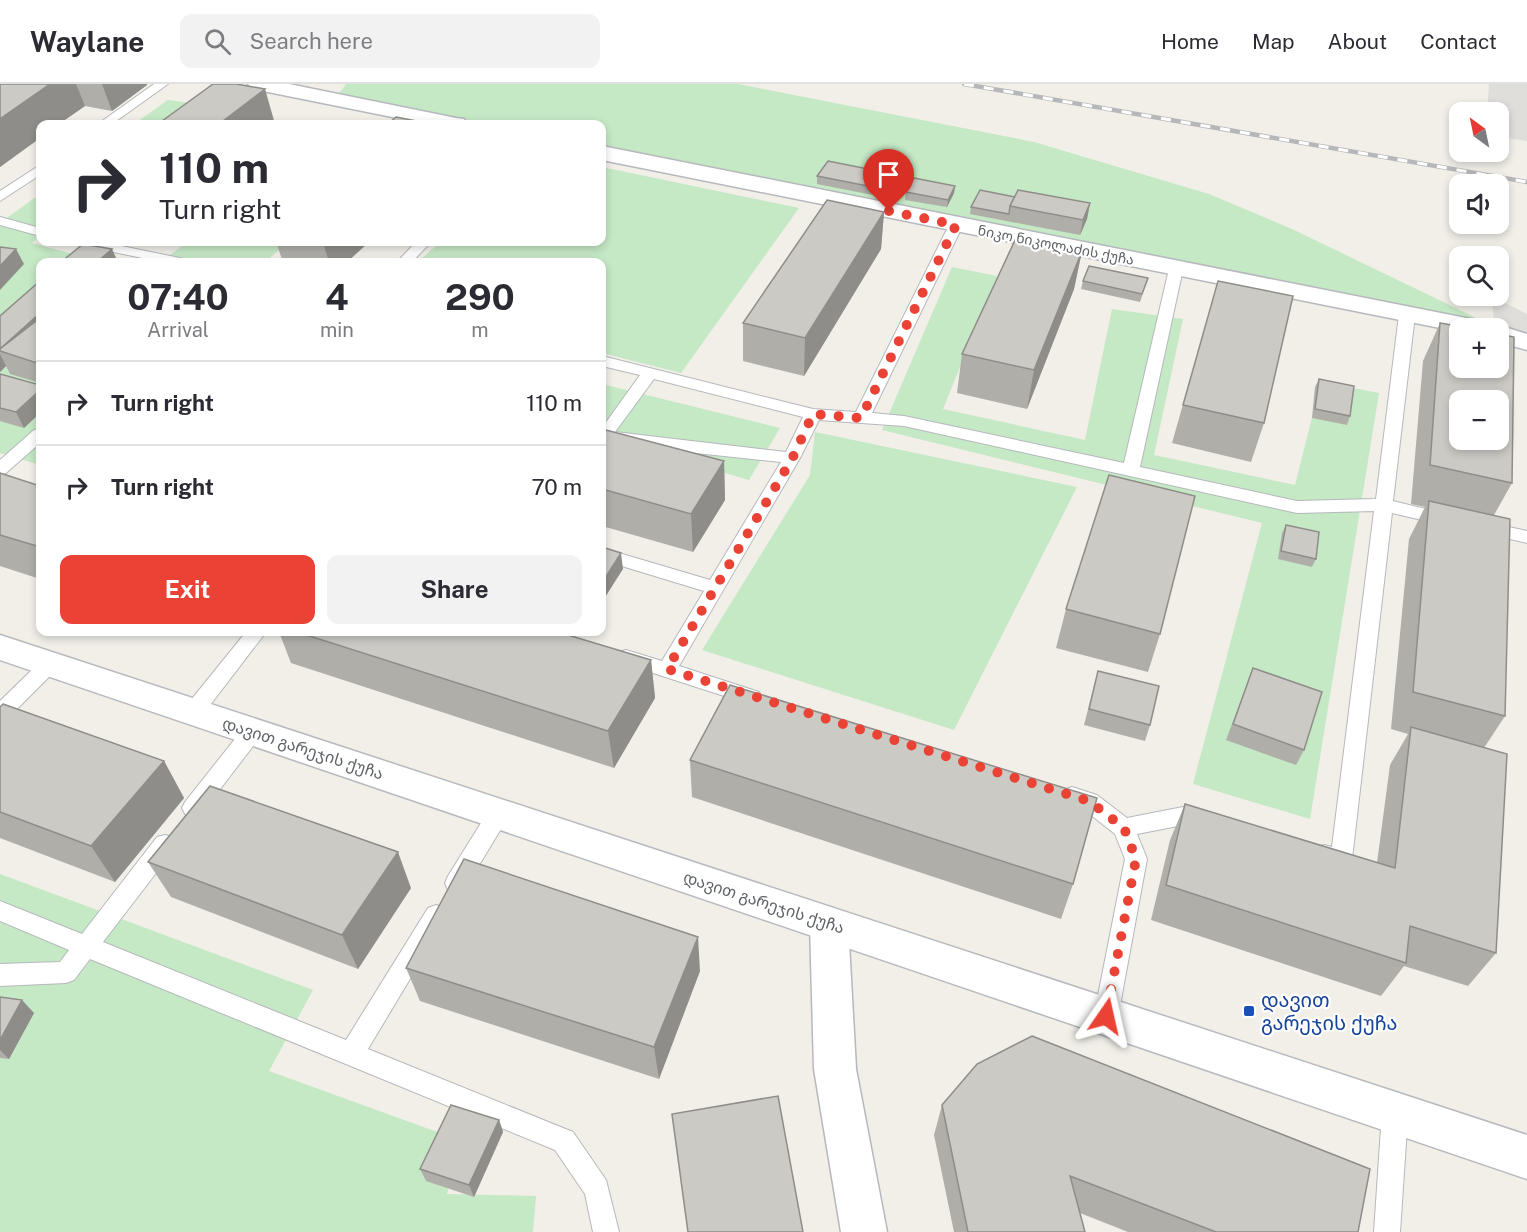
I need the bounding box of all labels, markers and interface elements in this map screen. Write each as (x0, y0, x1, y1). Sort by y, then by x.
search box (180, 14, 600, 68)
text: Waylane (30, 25, 144, 58)
icon: search (201, 25, 234, 58)
text: Search here (249, 28, 373, 54)
text: Home (1161, 29, 1219, 54)
text: Map (1252, 29, 1295, 54)
text: About (1328, 29, 1387, 54)
text: Contact (1420, 29, 1497, 54)
north arrow (1449, 102, 1509, 162)
map controls (1449, 102, 1509, 450)
text: 110 m (159, 143, 269, 192)
icon: right (60, 144, 138, 222)
pin (863, 149, 914, 211)
icon: arrive (872, 158, 905, 191)
button: sound (1449, 174, 1509, 234)
text: Turn right (159, 193, 282, 225)
street label: ნიკო ნიკოლაძის ქუჩა (976, 222, 1135, 269)
button: search (1449, 246, 1509, 306)
text: 07:40 (127, 276, 229, 318)
text: 4 (325, 276, 349, 318)
text: 290 (445, 276, 515, 318)
text: Arrival (147, 318, 209, 342)
text: min (320, 318, 354, 342)
text: m (471, 318, 489, 342)
button: + (1449, 318, 1509, 378)
icon: right (60, 387, 93, 420)
text: Turn right (111, 390, 214, 416)
text: 110 m (526, 390, 582, 416)
button: − (1449, 390, 1509, 450)
icon: right (60, 471, 93, 504)
text: Turn right (111, 474, 214, 500)
text: 70 m (531, 474, 582, 500)
button: Exit (60, 555, 315, 624)
button: Share (327, 555, 582, 624)
street label: დავით გარეჯის ქუჩა (220, 713, 386, 784)
street label: დავით გარეჯის ქუჩა (681, 867, 847, 938)
position arrow (1074, 984, 1138, 1048)
place label: დავით გარეჯის ქუჩა (1261, 988, 1398, 1035)
marker: დავით გარეჯის ქუჩა (1242, 1004, 1256, 1018)

